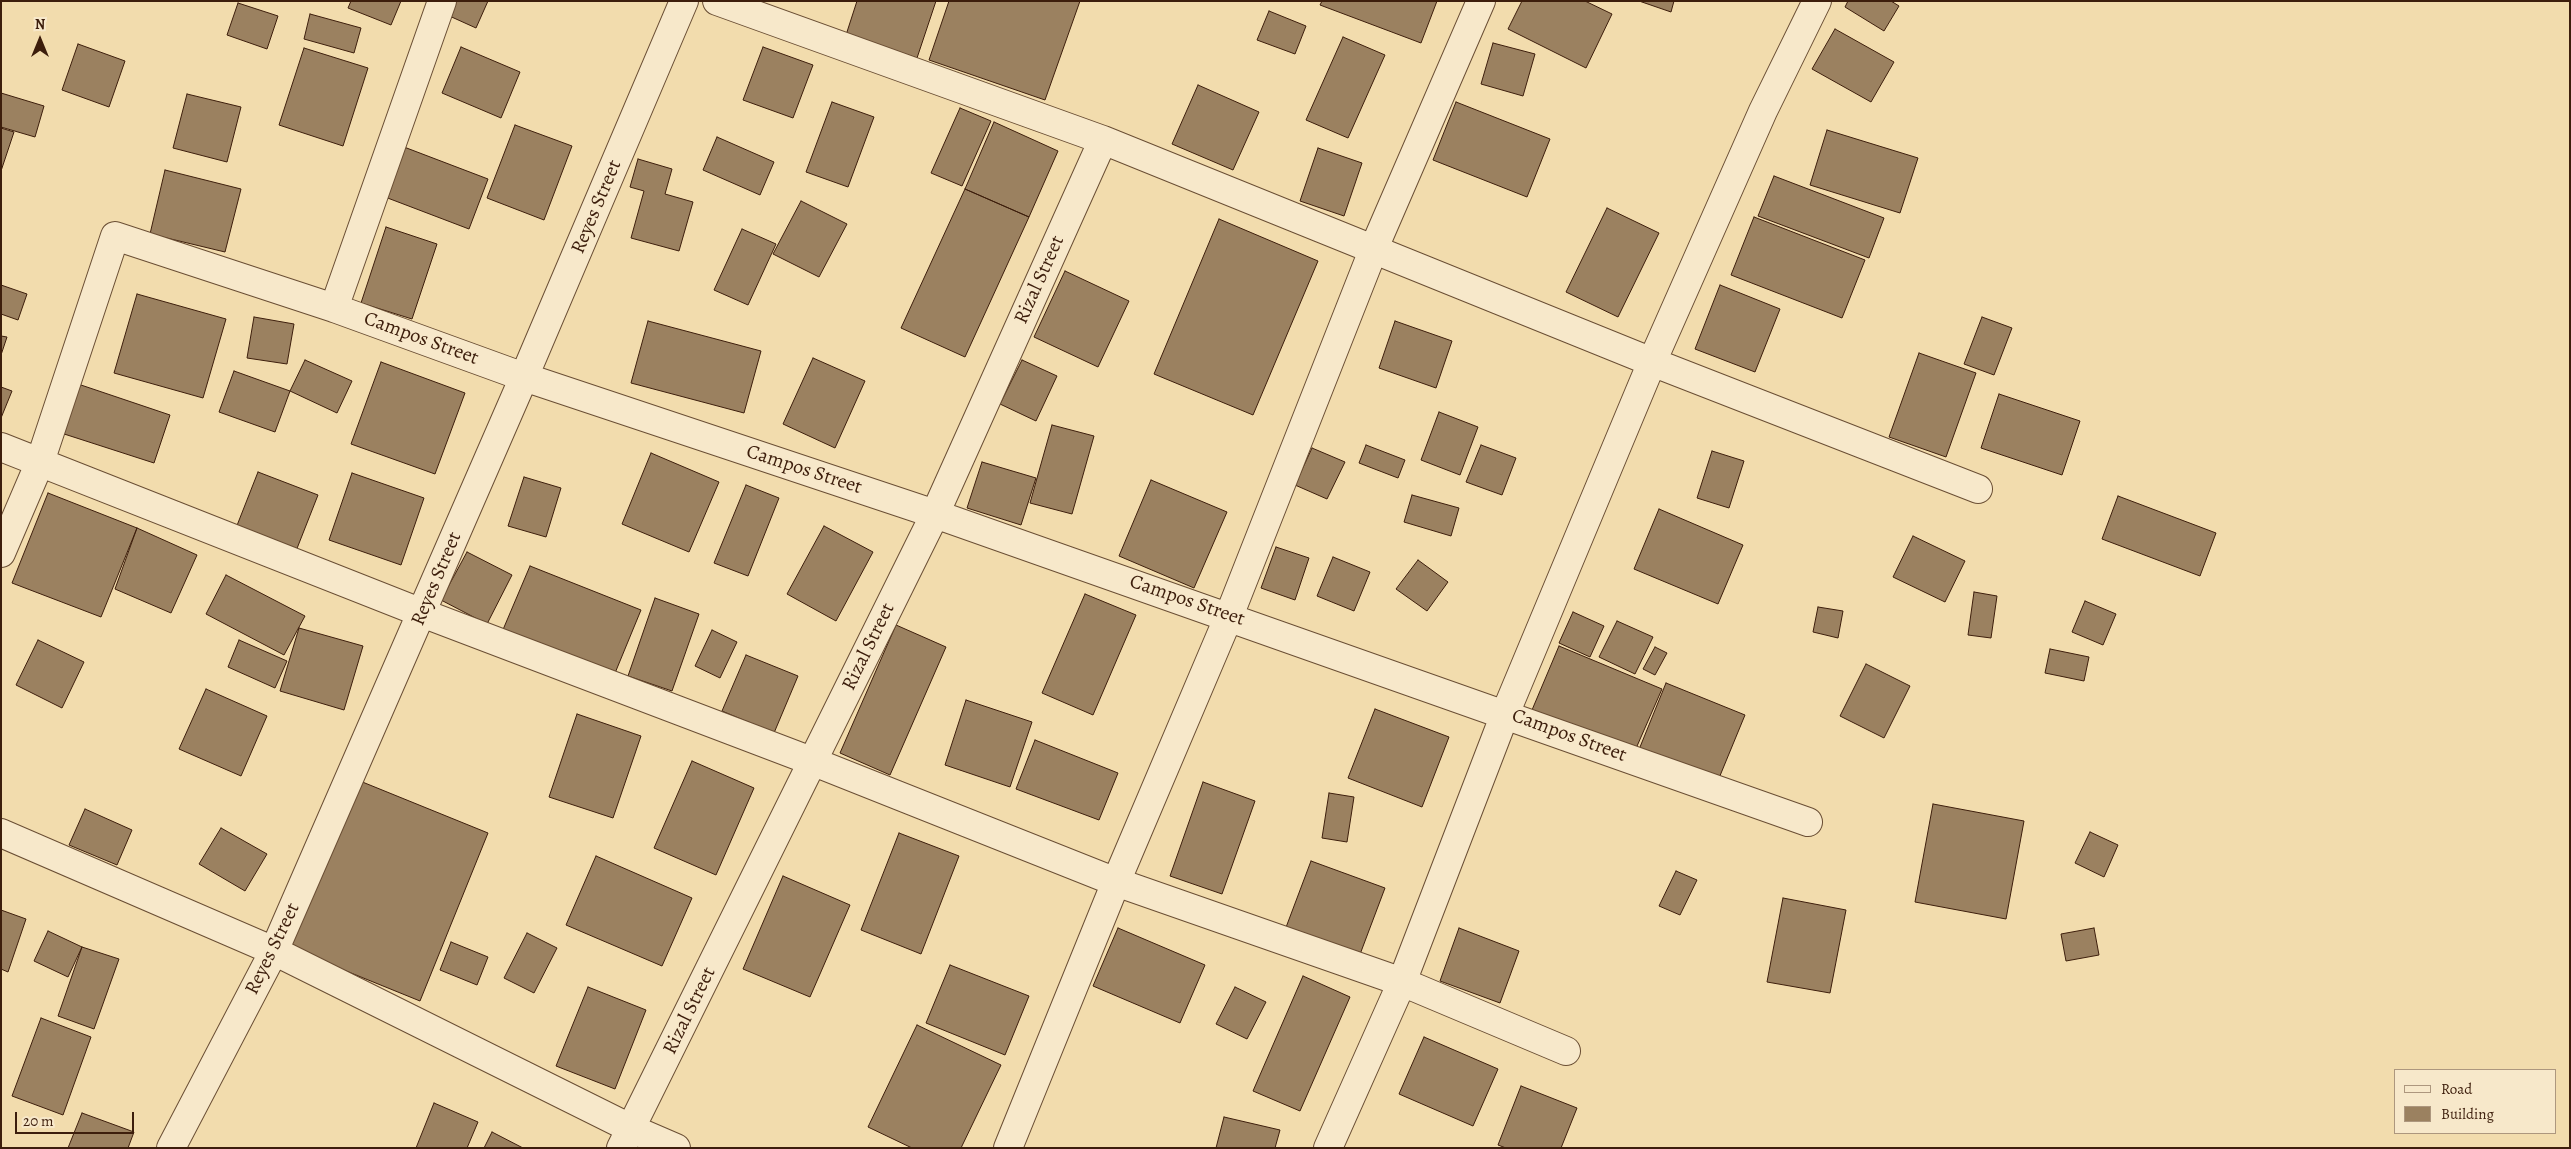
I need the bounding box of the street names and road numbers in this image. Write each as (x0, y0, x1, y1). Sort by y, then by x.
street label: Reyes Street (567, 157, 627, 257)
street label: Rizal Street (1010, 232, 1070, 328)
street label: Campos Street (360, 307, 482, 371)
street label: Campos Street (743, 440, 865, 500)
street label: Reyes Street (407, 529, 467, 629)
street label: Campos Street (1126, 570, 1248, 632)
street label: Rizal Street (838, 599, 900, 695)
street label: Campos Street (1508, 704, 1630, 768)
street label: Reyes Street (240, 899, 306, 999)
street label: Rizal Street (659, 963, 721, 1059)

